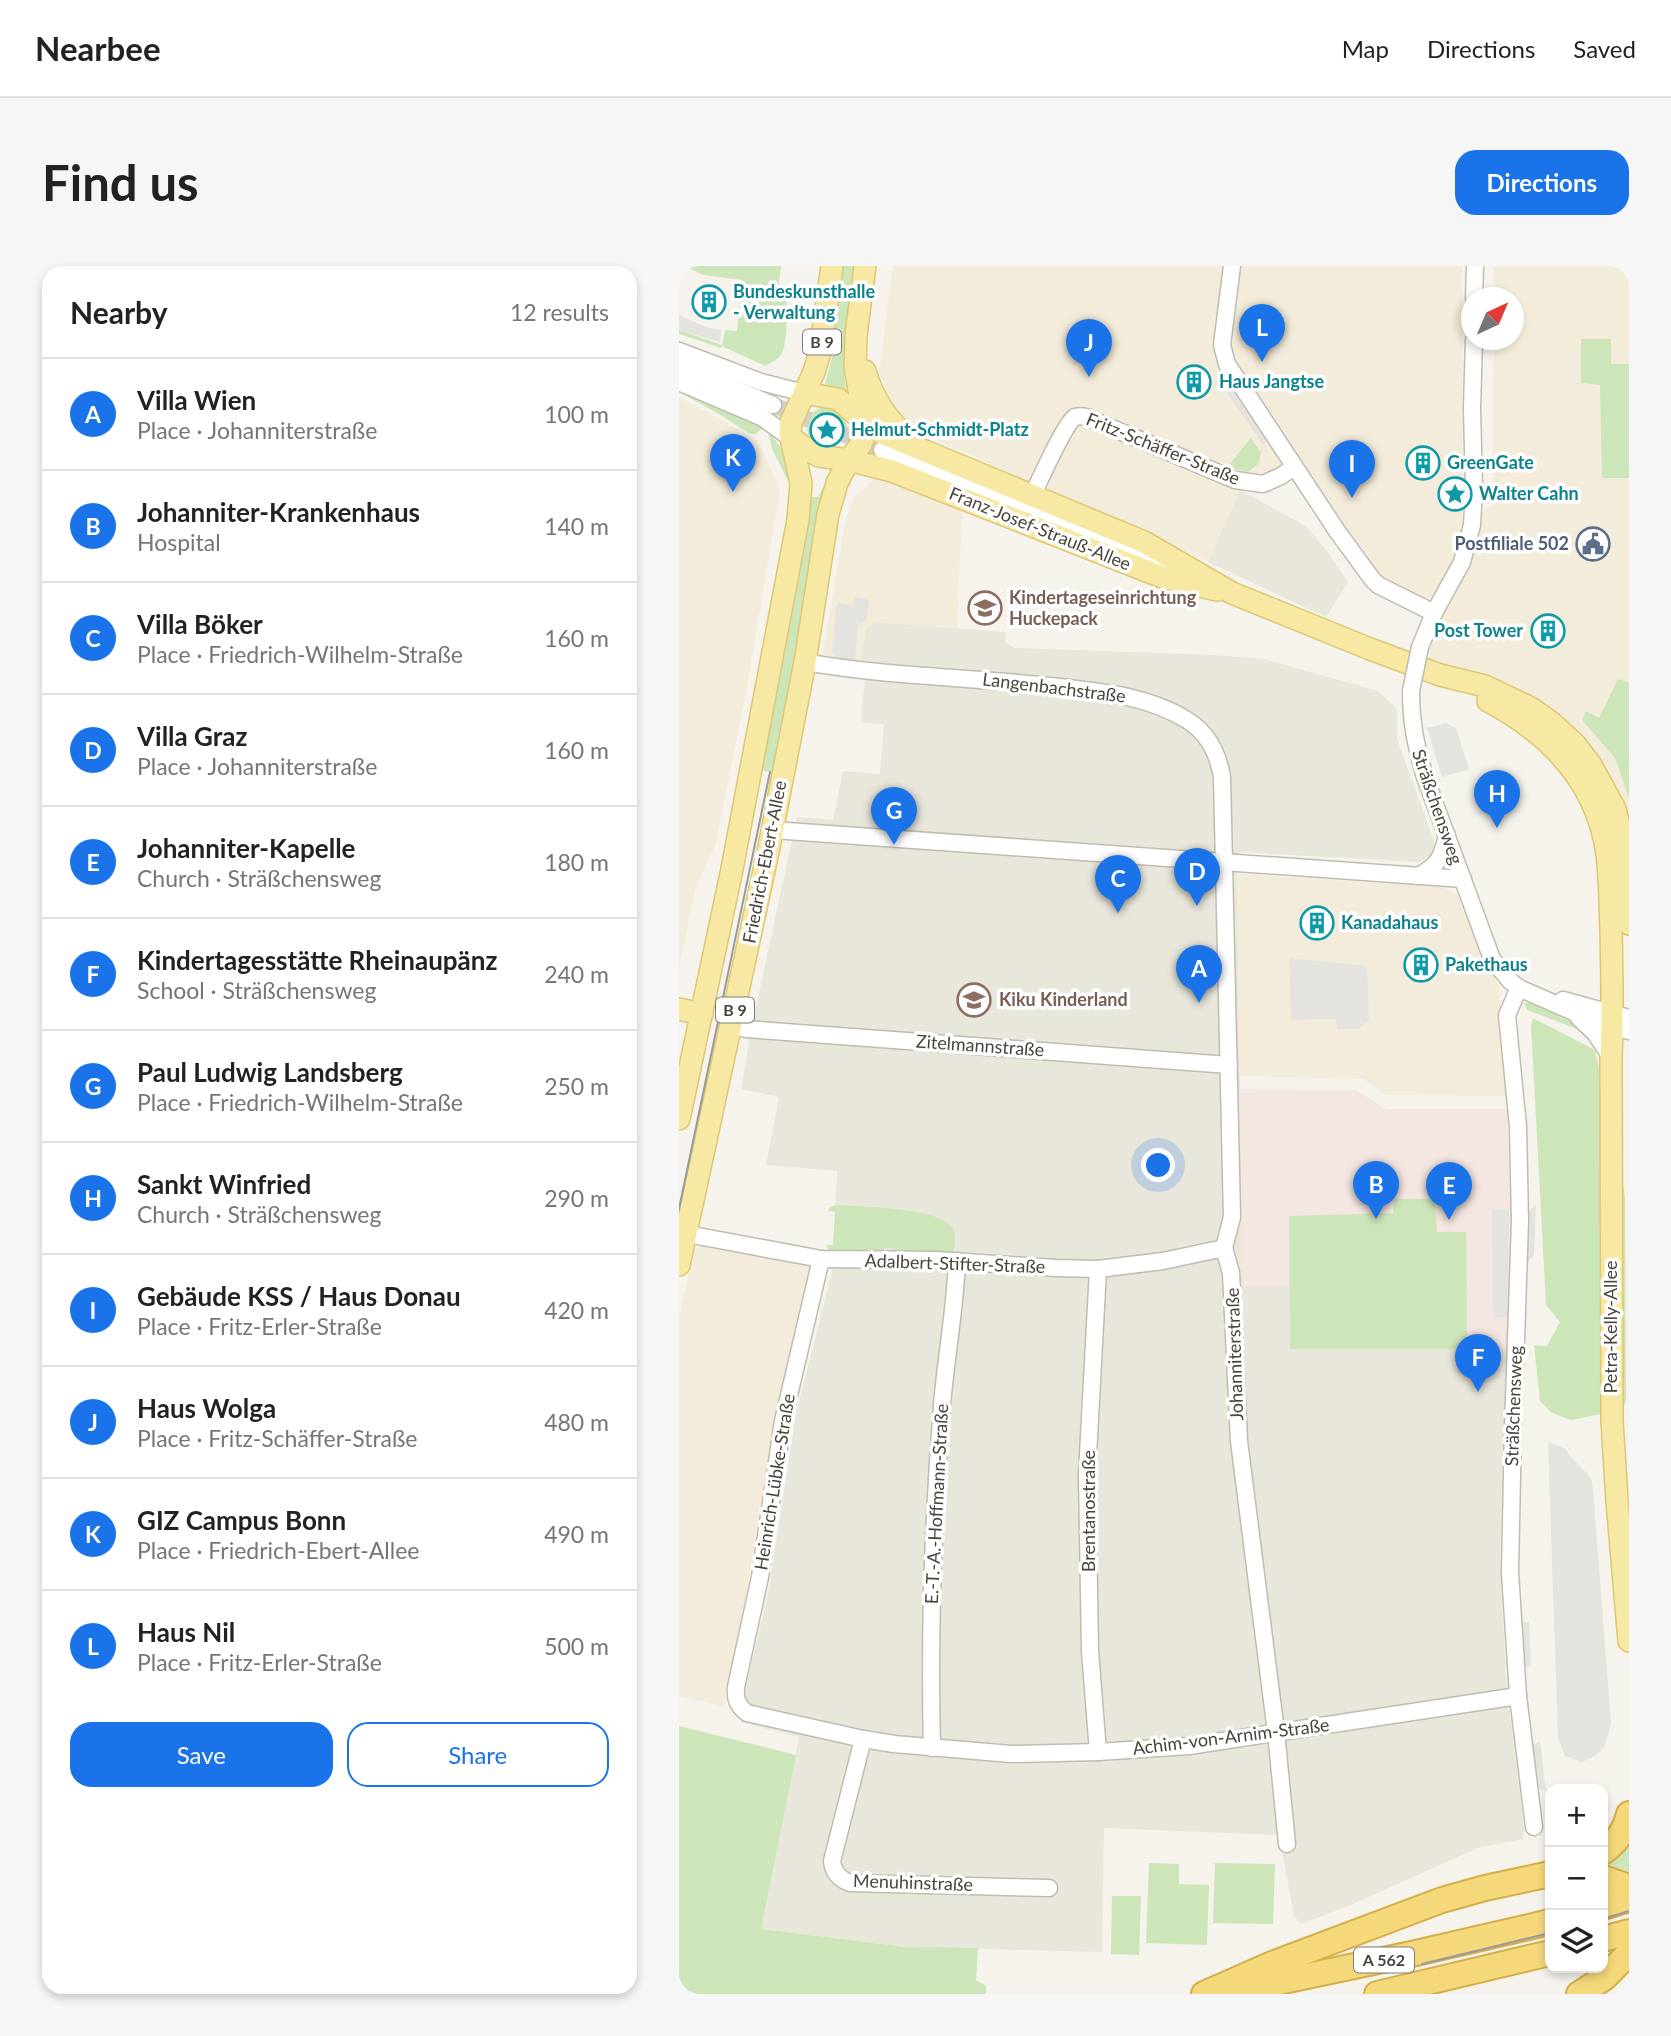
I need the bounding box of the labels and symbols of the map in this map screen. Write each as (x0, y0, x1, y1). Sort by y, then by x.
place label: Bundeskunsthalle - Verwaltung (733, 280, 875, 323)
building icon: Bundeskunsthalle - Verwaltung (690, 283, 728, 321)
north arrow (1461, 287, 1524, 350)
pin: L (1239, 304, 1285, 362)
pin: J (1066, 319, 1112, 377)
road number: B 9 (803, 330, 841, 354)
building icon: Haus Jangtse (1175, 363, 1213, 401)
place label: Haus Jangtse (1219, 370, 1324, 392)
street label: Fritz-Schäffer-Straße (1083, 407, 1243, 489)
place icon: Helmut-Schmidt-Platz (808, 411, 846, 449)
place label: Helmut-Schmidt-Platz (851, 418, 1029, 440)
pin: K (710, 434, 756, 492)
pin: I (1329, 440, 1375, 498)
building icon: GreenGate (1404, 444, 1442, 482)
place label: GreenGate (1447, 451, 1534, 473)
place icon: Walter Cahn (1436, 475, 1474, 513)
street label: Franz-Josef-Strauß-Allee (946, 482, 1134, 575)
place label: Walter Cahn (1479, 482, 1579, 504)
public building icon: Postfiliale 502 (1574, 525, 1612, 563)
place label: Postfiliale 502 (1455, 532, 1569, 554)
place label: Kindertageseinrichtung Huckepack (1009, 586, 1197, 629)
school or university icon: Kindertageseinrichtung Huckepack (966, 589, 1004, 627)
building icon: Post Tower (1529, 612, 1567, 650)
place label: Post Tower (1434, 619, 1523, 641)
street label: Langenbachstraße (981, 667, 1127, 707)
street label: Sträßchensweg (1408, 746, 1468, 867)
pin: H (1474, 770, 1520, 828)
street label: Friedrich-Ebert-Allee (737, 779, 791, 945)
pin: G (871, 787, 917, 845)
pin: D (1174, 848, 1220, 906)
pin: C (1095, 855, 1141, 913)
building icon: Kanadahaus (1298, 904, 1336, 942)
place label: Kanadahaus (1341, 911, 1439, 933)
pin: A (1176, 945, 1222, 1003)
building icon: Pakethaus (1402, 946, 1440, 984)
place label: Pakethaus (1445, 953, 1528, 975)
school or university icon: Kiku Kinderland (955, 981, 993, 1019)
place label: Kiku Kinderland (999, 988, 1128, 1010)
road number: B 9 (716, 998, 754, 1023)
street label: Zitelmannstraße (915, 1030, 1045, 1060)
your location (1141, 1148, 1175, 1182)
pin: B (1353, 1161, 1399, 1219)
pin: E (1426, 1162, 1472, 1220)
street label: Adalbert-Stifter-Straße (864, 1249, 1046, 1277)
street label: Petra-Kelly-Allee (1599, 1260, 1621, 1394)
street label: Johanniterstraße (1221, 1287, 1247, 1421)
pin: F (1455, 1334, 1501, 1392)
street label: Sträßchensweg (1500, 1345, 1526, 1467)
street label: Heinrich-Lübke-Straße (749, 1392, 799, 1572)
street label: E.-T.-A.-Hoffmann-Straße (920, 1403, 952, 1605)
street label: Brentanostraße (1077, 1450, 1099, 1572)
street label: Achim-von-Arnim-Straße (1131, 1713, 1331, 1759)
street label: Menuhinstraße (853, 1869, 973, 1895)
road number: A 562 (1354, 1948, 1414, 1972)

